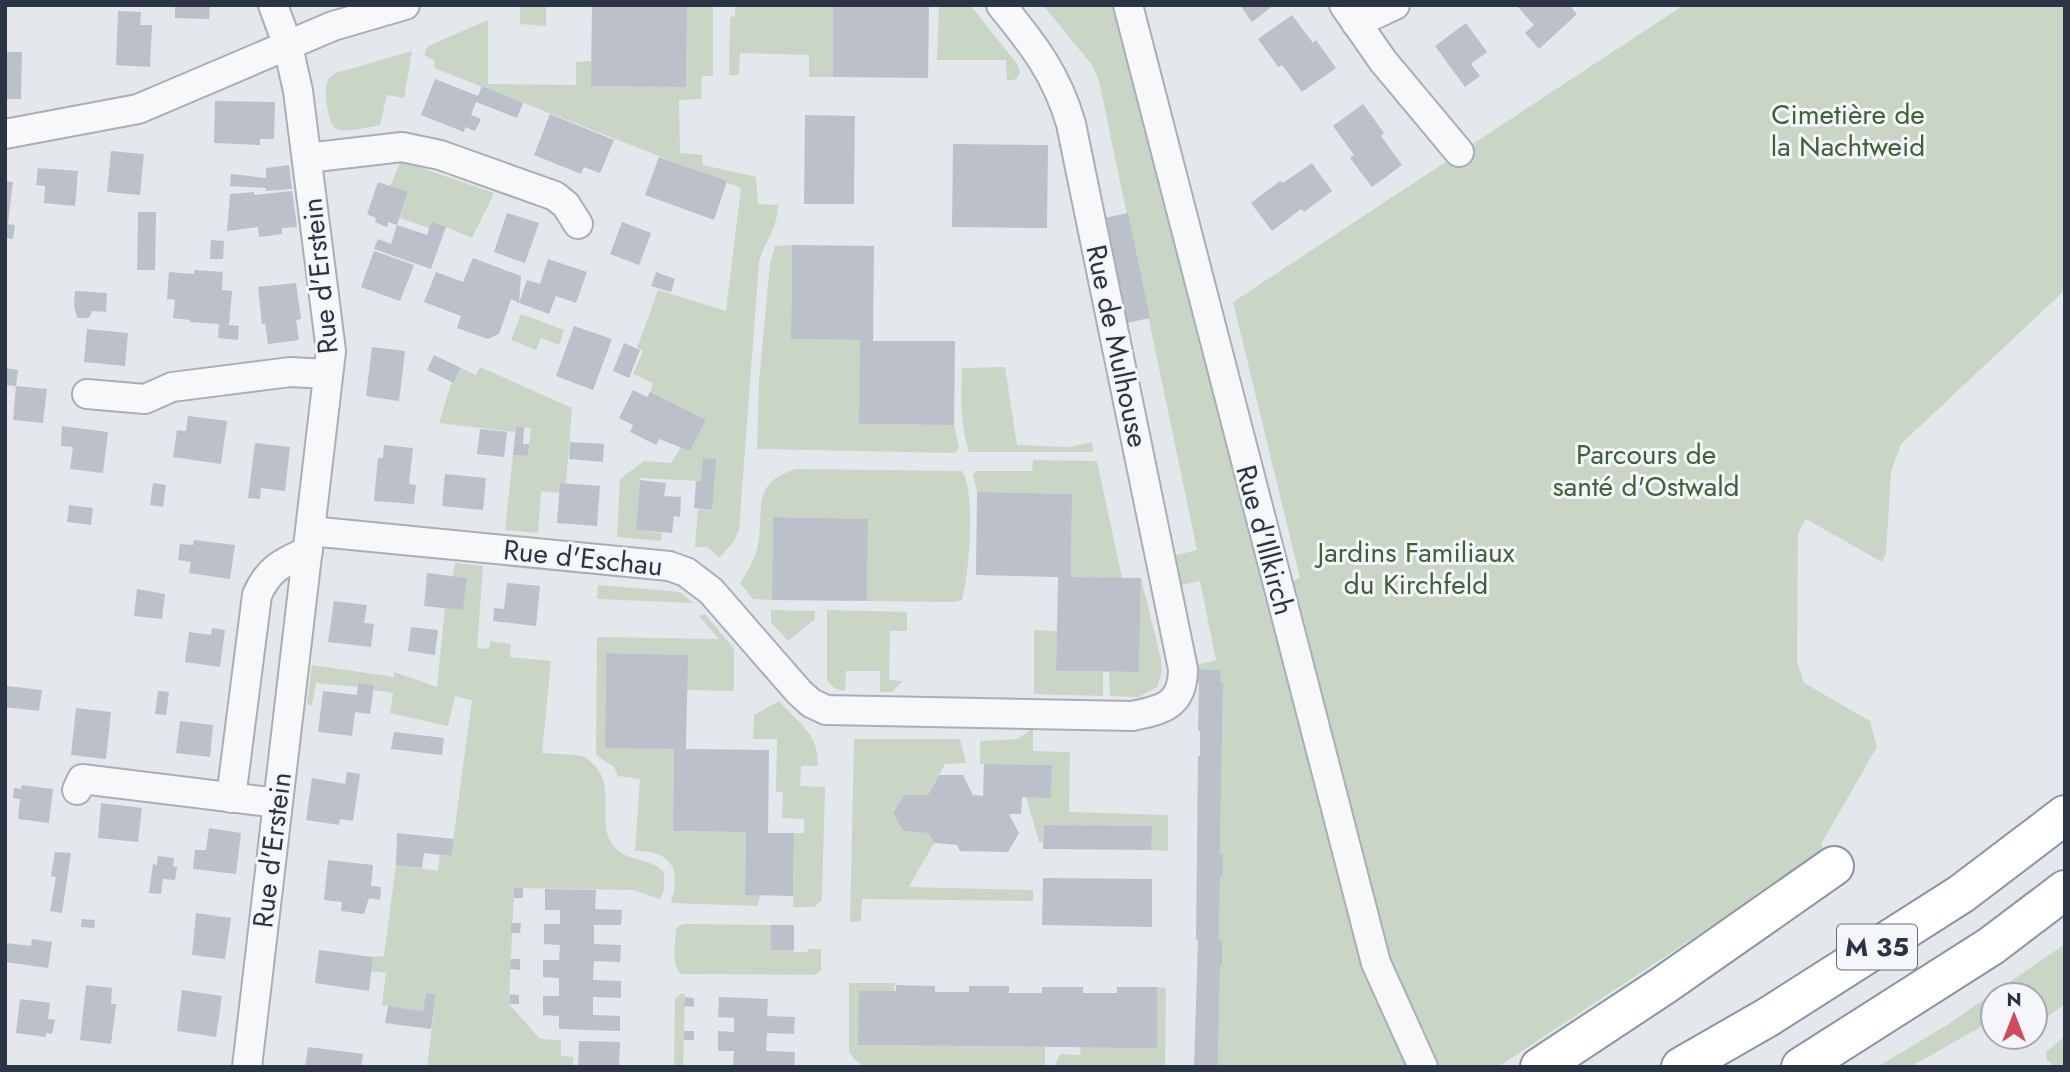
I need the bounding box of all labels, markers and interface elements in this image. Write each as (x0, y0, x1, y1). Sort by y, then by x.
park label: Cimetière de la Nachtweid (1771, 94, 1925, 167)
street label: Rue d'Erstein (291, 196, 349, 356)
street label: Rue de Mulhouse (1076, 241, 1158, 451)
park label: Parcours de santé d'Ostwald (1552, 434, 1740, 507)
street label: Rue d'Illkirch (1225, 460, 1305, 620)
street label: Rue d'Eschau (501, 529, 665, 587)
park label: Jardins Familiaux du Kirchfeld (1314, 532, 1515, 605)
street label: Rue d'Erstein (242, 770, 302, 930)
road number: M 35 (1837, 924, 1917, 970)
north arrow (1979, 981, 2049, 1051)
text: N (2006, 986, 2022, 1013)

